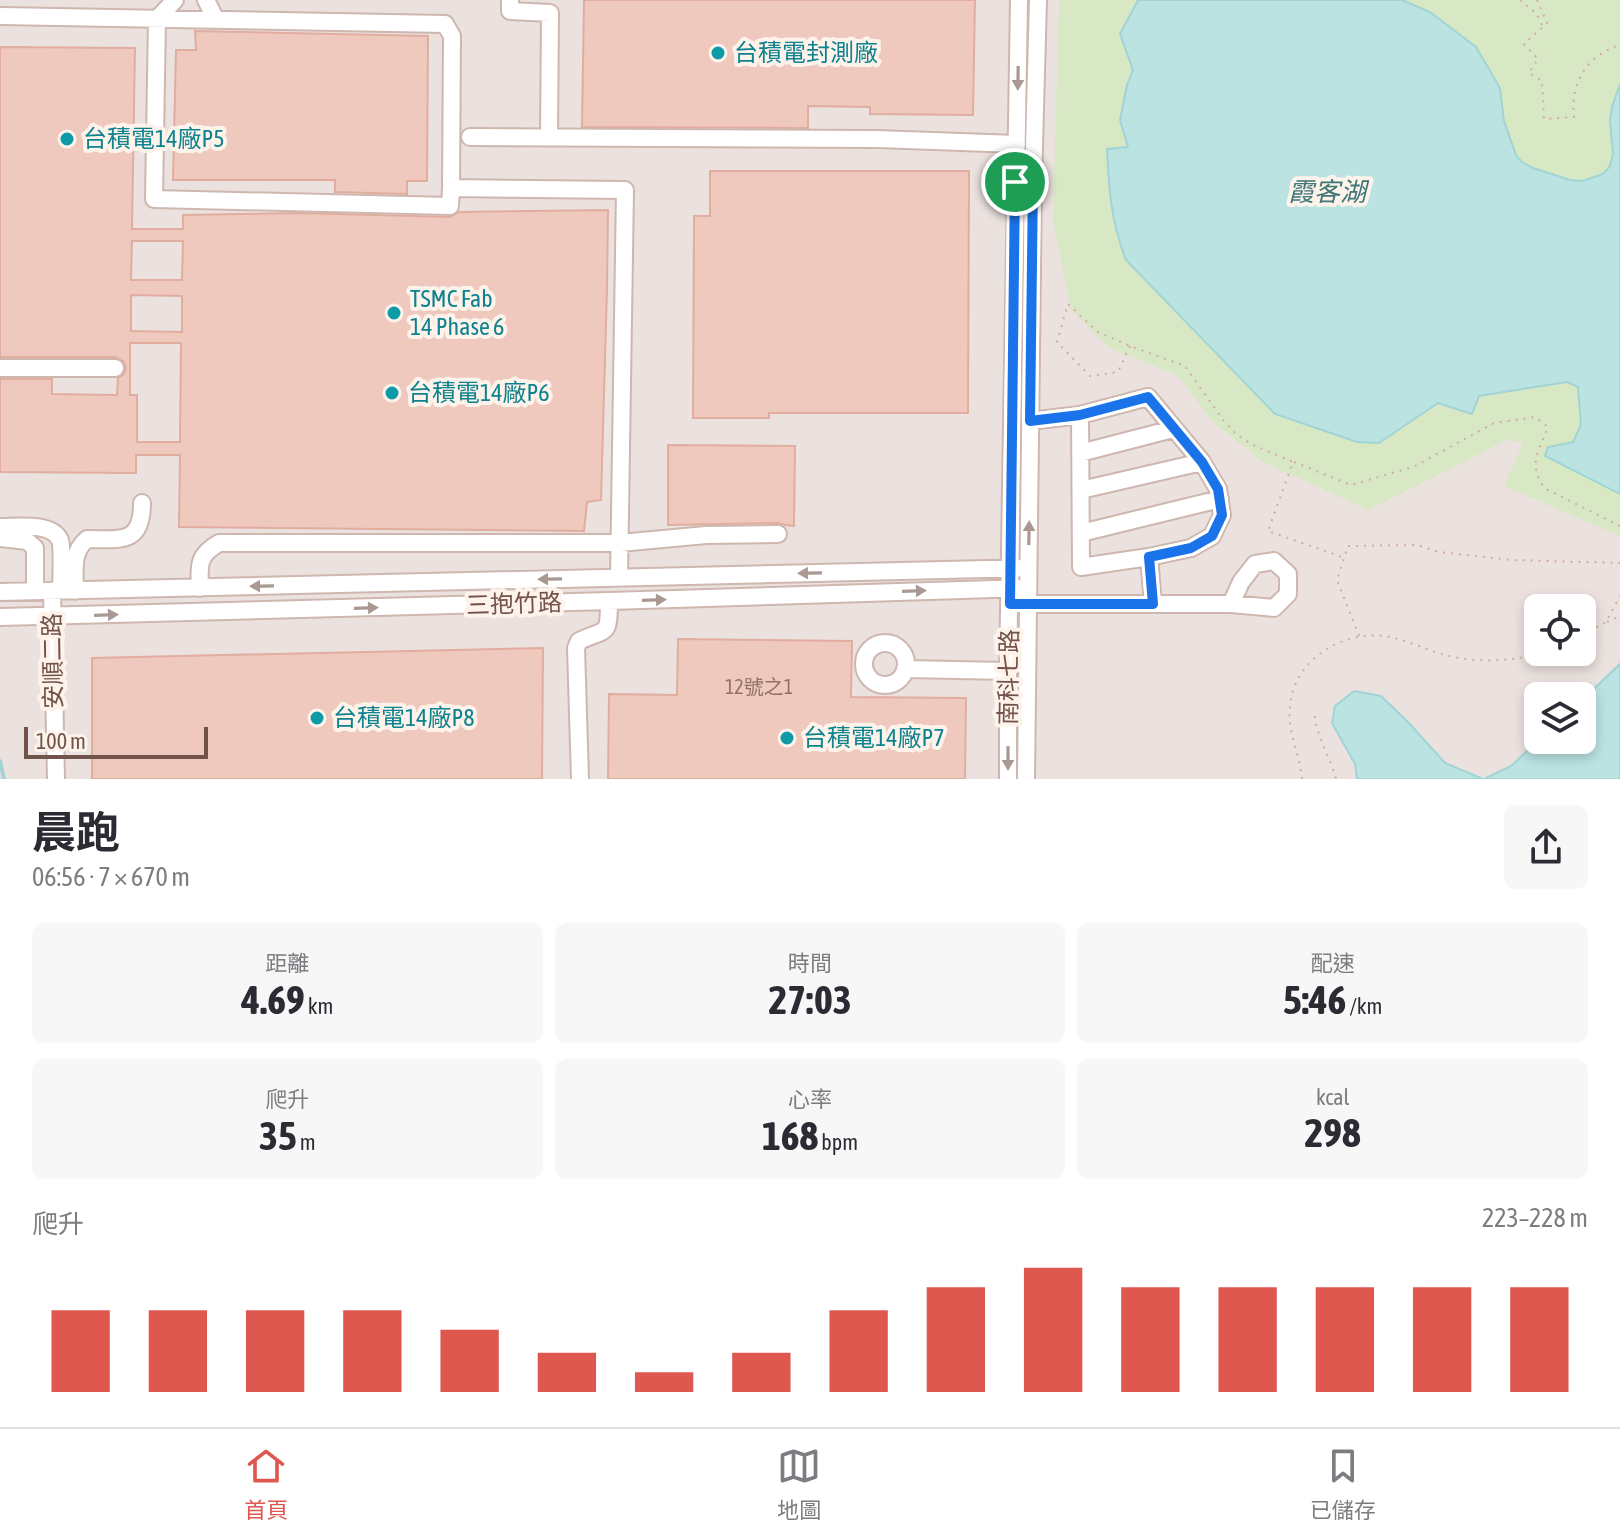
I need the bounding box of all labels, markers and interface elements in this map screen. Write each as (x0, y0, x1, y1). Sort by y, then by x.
place label: 台積電封測廠 (734, 39, 878, 66)
marker: 台積電封測廠 (709, 44, 727, 62)
one-way arrow (1012, 66, 1024, 91)
place label: 台積電14廠P5 (83, 125, 225, 152)
marker: 台積電14廠P5 (58, 130, 76, 148)
pin (981, 148, 1049, 216)
icon: arrive (993, 160, 1037, 204)
water label: 霞客湖 (1288, 177, 1370, 207)
place label: TSMC Fab 14 Phase 6 (410, 285, 504, 340)
marker: TSMC Fab 14 Phase 6 (385, 304, 403, 322)
place label: 台積電14廠P6 (408, 379, 550, 406)
marker: 台積電14廠P6 (383, 384, 401, 402)
one-way arrow (1022, 520, 1035, 545)
one-way arrow (797, 567, 822, 579)
one-way arrow (537, 573, 562, 586)
one-way arrow (249, 580, 274, 592)
one-way arrow (902, 585, 927, 597)
street label: 三抱竹路 (466, 588, 562, 619)
one-way arrow (642, 593, 667, 606)
map controls (1524, 594, 1596, 754)
button: locate (1524, 594, 1596, 666)
one-way arrow (354, 602, 379, 614)
one-way arrow (94, 609, 119, 622)
street label: 安順二路 (38, 613, 67, 709)
street label: 南科七路 (994, 629, 1023, 725)
house number: 12號之1 (725, 675, 793, 698)
button: layers (1524, 682, 1596, 754)
place label: 台積電14廠P8 (333, 704, 475, 731)
marker: 台積電14廠P8 (308, 709, 326, 727)
scale bar (24, 723, 208, 759)
place label: 台積電14廠P7 (803, 724, 945, 751)
text: 100 m (36, 728, 86, 754)
marker: 台積電14廠P7 (778, 729, 796, 747)
one-way arrow (1002, 746, 1014, 771)
button: share (1504, 805, 1588, 889)
text: 晨跑 (32, 807, 120, 857)
text: 06:56 · 7 × 670 m (32, 862, 190, 892)
text: 距離 (265, 950, 309, 976)
text: 時間 (788, 950, 832, 976)
text: 配速 (1311, 950, 1355, 976)
text: 4.69 (241, 977, 305, 1022)
text: 27:03 (768, 977, 852, 1022)
text: 5:46 (1283, 977, 1346, 1022)
text: km (305, 993, 333, 1019)
text: /km (1346, 993, 1382, 1019)
text: kcal (1316, 1084, 1349, 1110)
text: 爬升 (265, 1086, 309, 1112)
text: 心率 (788, 1086, 832, 1112)
text: 298 (1304, 1110, 1361, 1155)
text: 35 (259, 1113, 297, 1158)
text: 168 (762, 1113, 818, 1158)
text: m (297, 1129, 316, 1155)
text: bpm (818, 1129, 858, 1155)
text: 223–228 m (1482, 1203, 1588, 1233)
text: 爬升 (32, 1209, 84, 1239)
tab: 首頁 (244, 1444, 288, 1524)
tab: 地圖 (777, 1444, 821, 1524)
tab: 已儲存 (1310, 1444, 1376, 1524)

